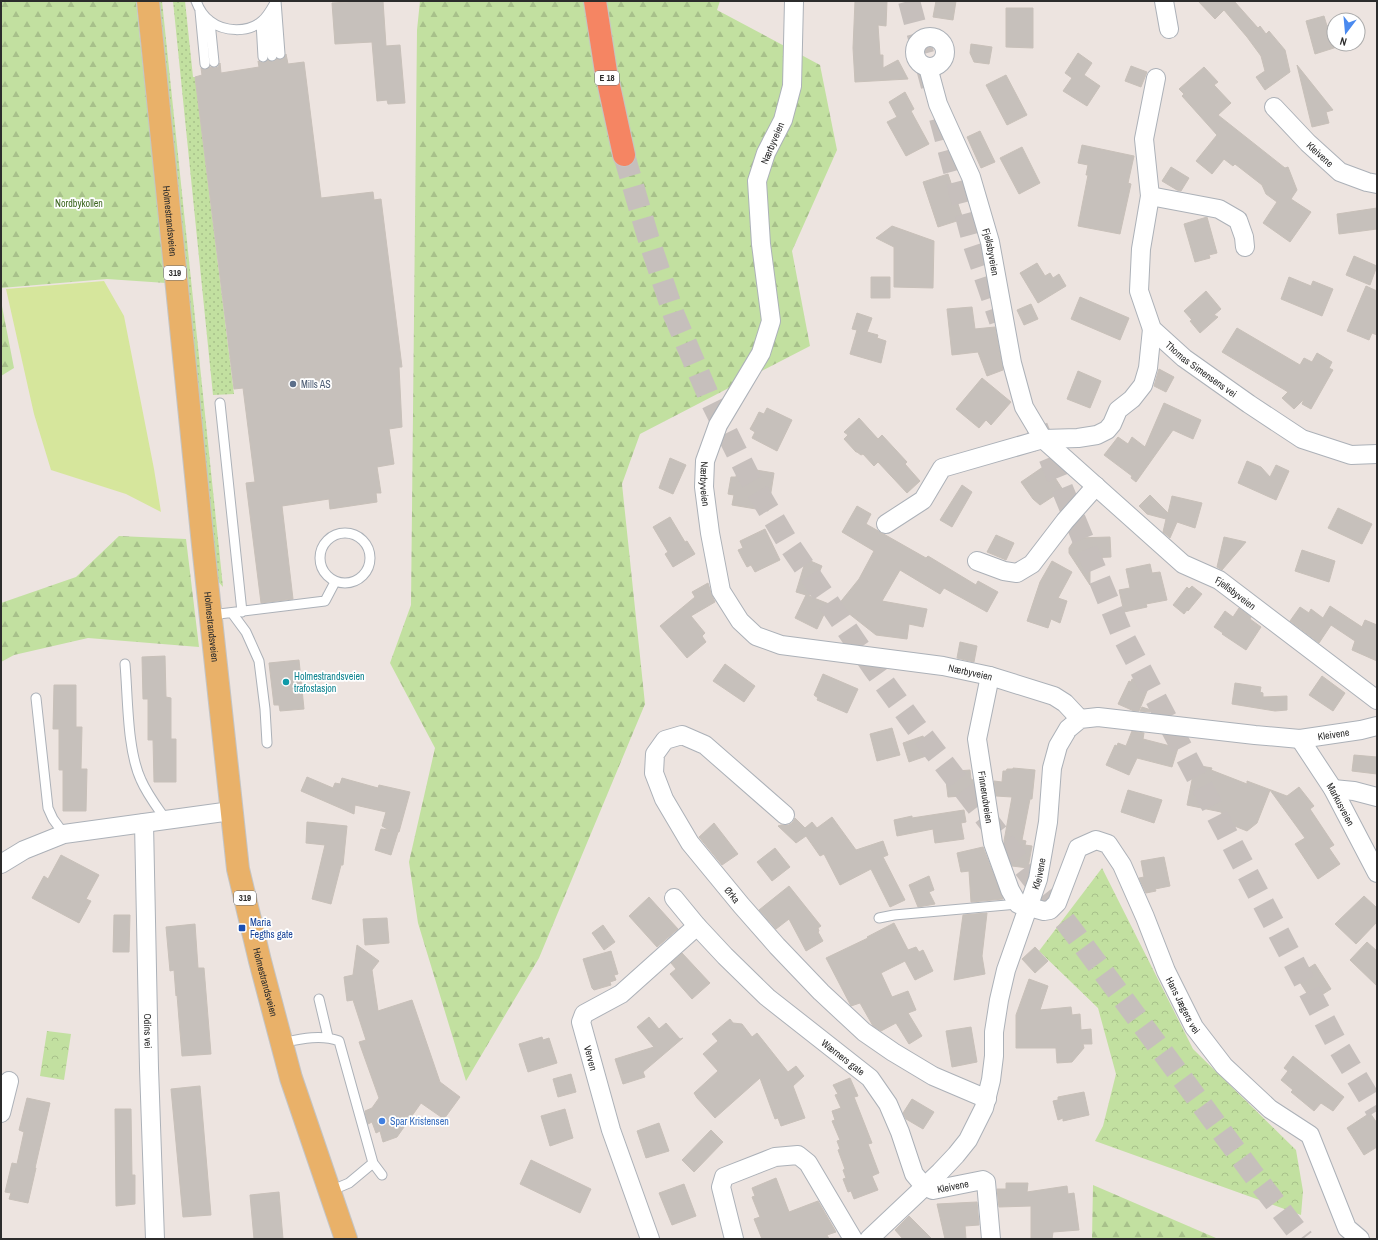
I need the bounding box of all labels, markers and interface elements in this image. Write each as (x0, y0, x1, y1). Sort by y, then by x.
north arrow (1326, 12, 1366, 52)
text: N (1338, 34, 1348, 49)
road number: E 18 (595, 71, 619, 85)
street label: Nærbyveien (758, 120, 787, 166)
street label: Kleivene (1304, 139, 1336, 170)
street label: Holmestrandsveien (160, 185, 180, 257)
park label: Nordbykollen (55, 197, 103, 210)
street label: Fjellsbyveien (979, 227, 1002, 277)
road number: 319 (164, 266, 186, 280)
street label: Thomas Simensens vei (1162, 338, 1239, 400)
place label: Mills AS (301, 378, 331, 391)
marker: Mills AS (288, 379, 298, 389)
street label: Nærbyveien (697, 461, 712, 507)
street label: Fjellsbyveien (1213, 573, 1258, 613)
street label: Holmestrandsveien (201, 591, 222, 663)
street label: Nærbyveien (947, 661, 994, 683)
place label: Holmestrandsveien trafostasjon (294, 670, 365, 695)
marker: Holmestrandsveien trafostasjon (281, 677, 291, 687)
street label: Kleivene (1317, 726, 1351, 743)
street label: Finnerudveien (975, 770, 996, 824)
street label: Markusveien (1324, 780, 1357, 828)
street label: Kleivene (1029, 857, 1049, 891)
street label: Ørka (721, 884, 743, 906)
road number: 319 (234, 891, 256, 905)
place label: Maria Fegths gate (250, 916, 293, 941)
marker: Maria Fegths gate (237, 923, 247, 933)
street label: Holmestrandsveien (250, 946, 280, 1018)
street label: Hans Jægers vei (1163, 975, 1203, 1036)
street label: Odins vei (141, 1013, 155, 1049)
street label: Wærners gate (819, 1036, 868, 1079)
street label: Verven (581, 1044, 600, 1072)
place label: Spar Kristensen (390, 1115, 449, 1128)
marker: Spar Kristensen (377, 1116, 387, 1126)
street label: Kleivene (936, 1177, 970, 1196)

